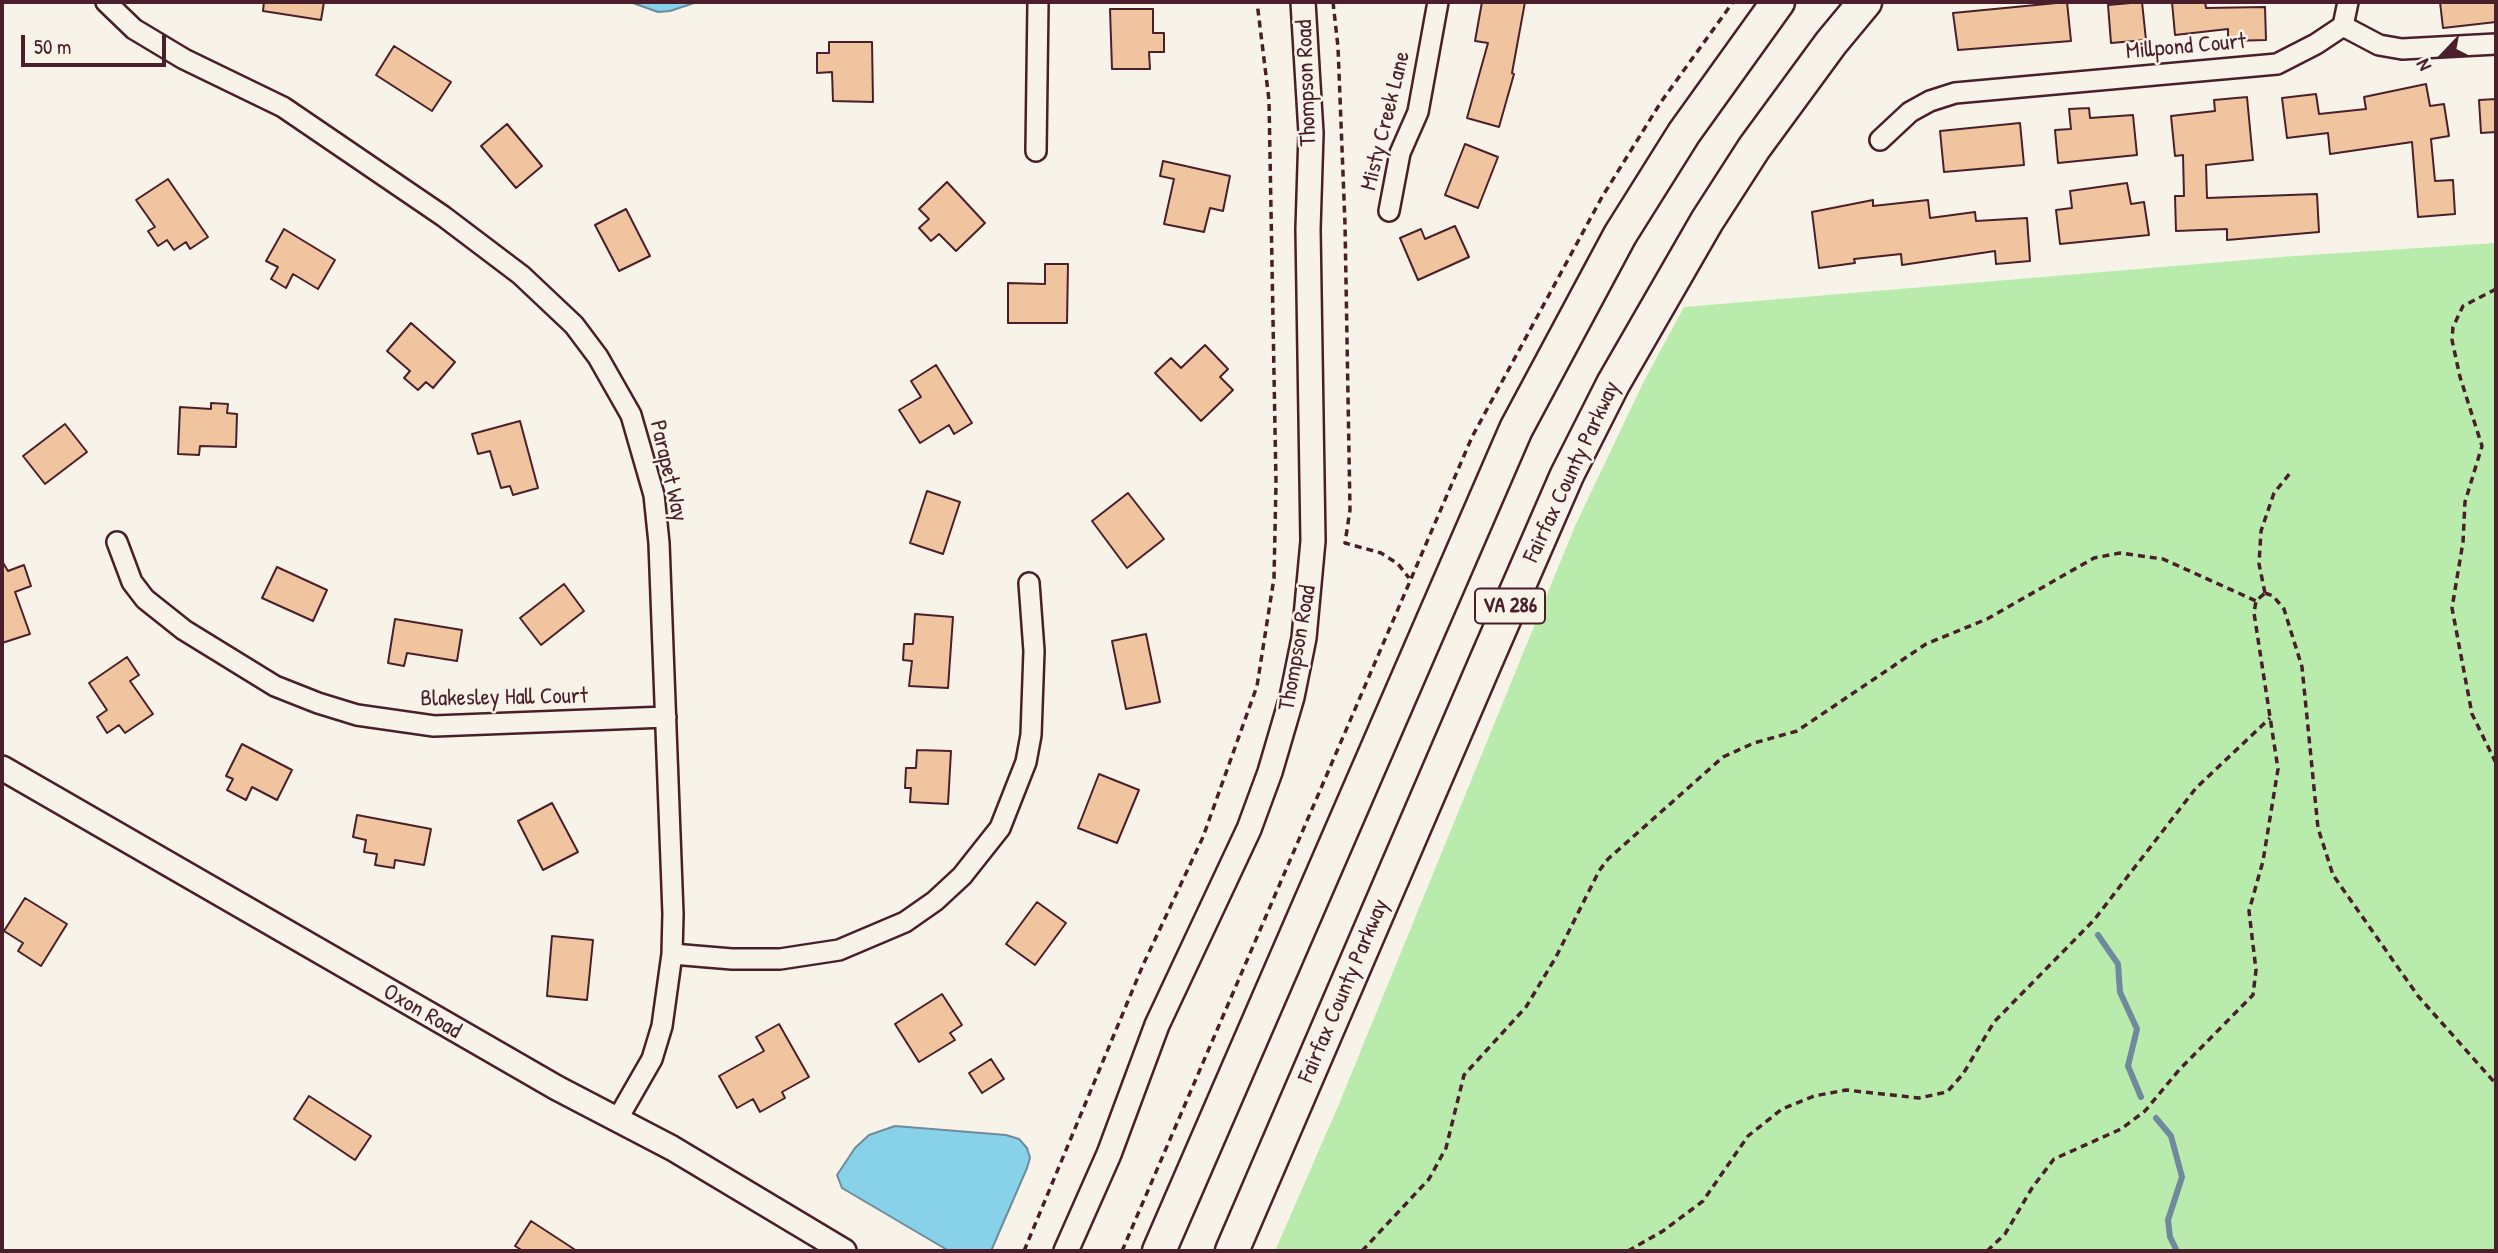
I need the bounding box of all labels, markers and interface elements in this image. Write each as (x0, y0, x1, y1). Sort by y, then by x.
street label: Thompson Road (1291, 19, 1323, 147)
scale bar (24, 21, 170, 65)
north arrow (2407, 21, 2477, 91)
street label: Millpond Court (2125, 28, 2247, 66)
text: 50 m (34, 32, 71, 61)
street label: Misty Creek Lane (1355, 49, 1417, 193)
text: N (2409, 55, 2437, 75)
street label: Fairfax County Parkway (1518, 377, 1626, 567)
street label: Parapet Way (643, 418, 693, 524)
street label: Thompson Road (1273, 583, 1323, 713)
road number: VA 286 (1475, 588, 1545, 624)
street label: Blakesley Hall Court (420, 683, 588, 713)
street label: Fairfax County Parkway (1293, 895, 1395, 1087)
street label: Oxon Road (378, 979, 466, 1045)

